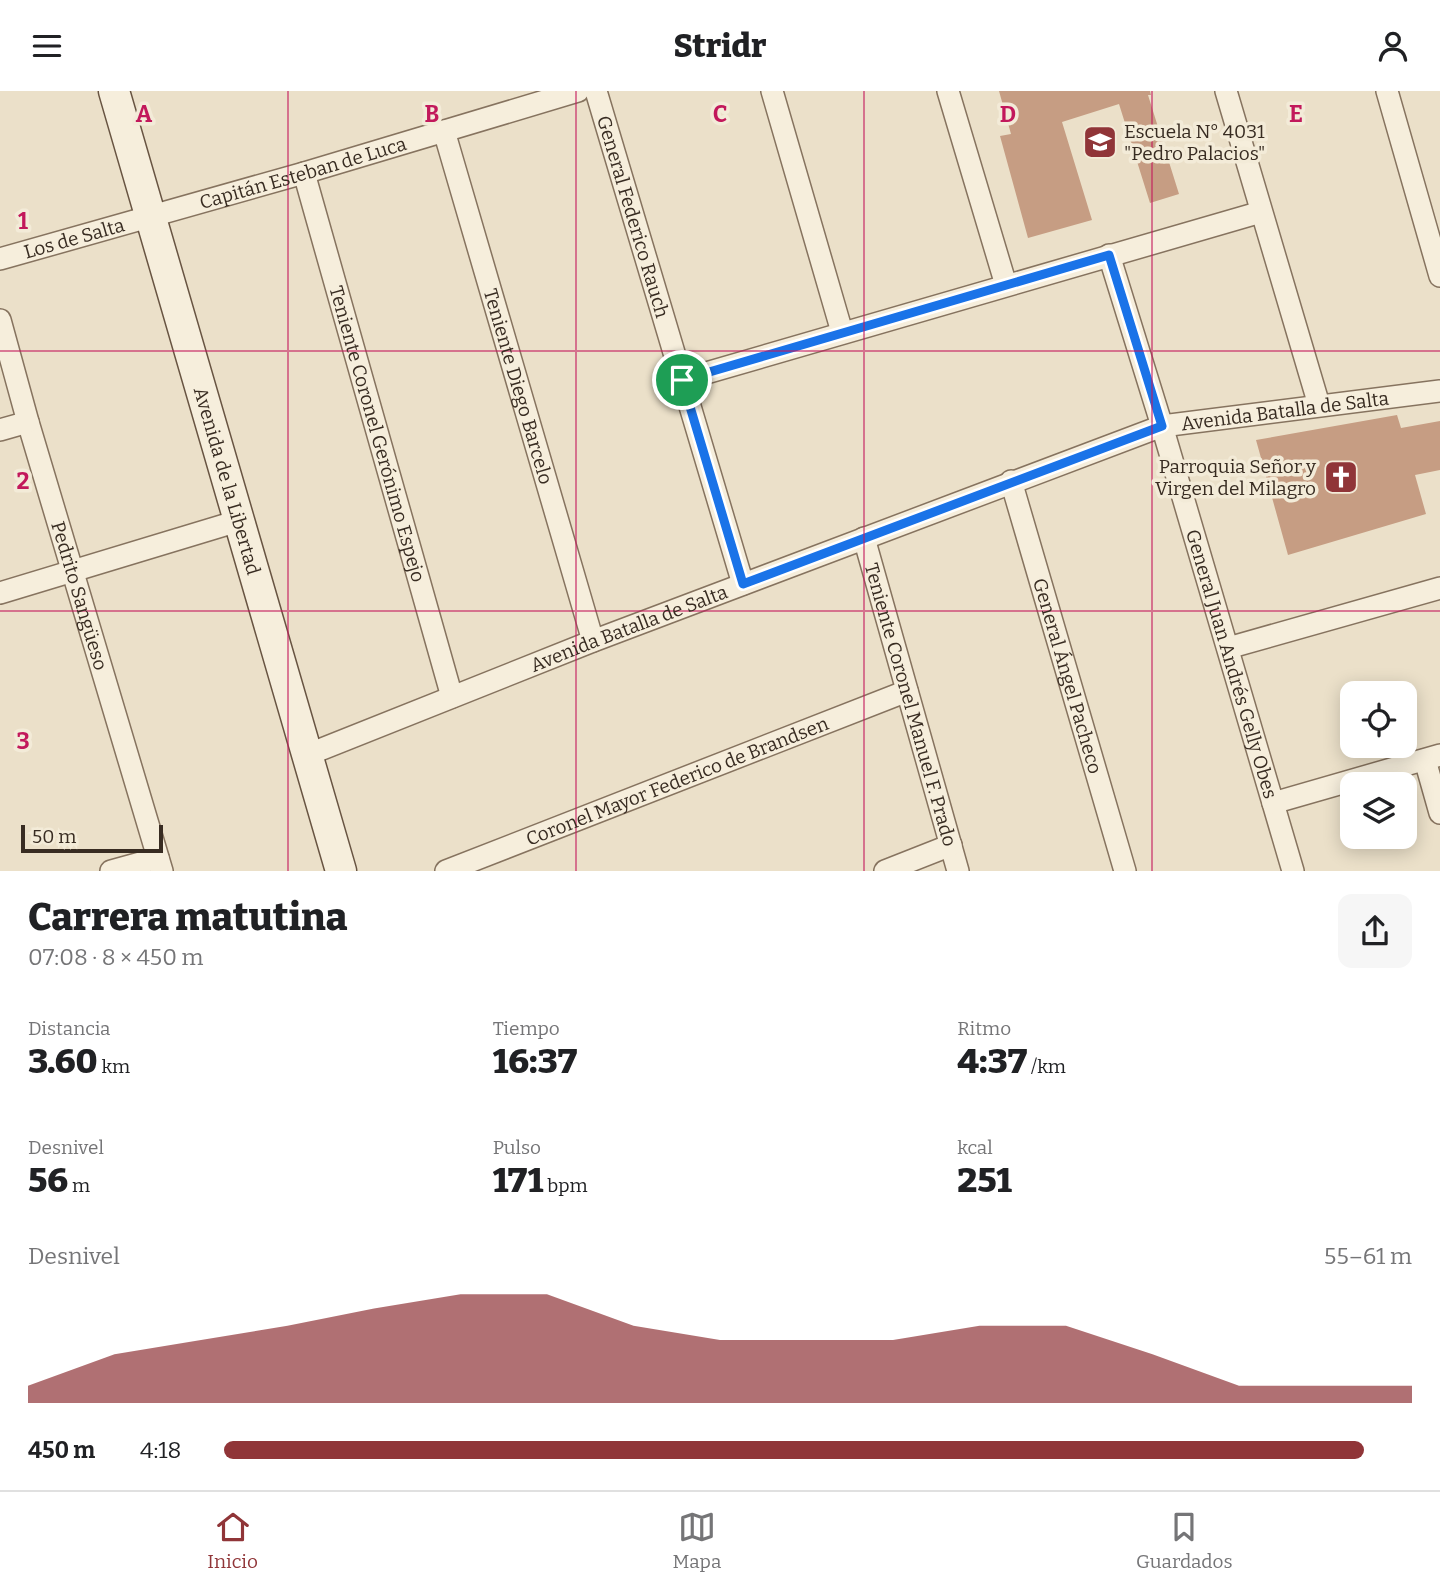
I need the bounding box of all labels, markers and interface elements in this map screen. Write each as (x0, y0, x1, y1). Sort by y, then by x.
icon: menu (28, 27, 66, 65)
text: Stridr (673, 27, 767, 65)
icon: person (1374, 27, 1412, 65)
text: A (136, 100, 153, 128)
text: B (425, 100, 439, 128)
text: C (713, 100, 727, 128)
text: D (1000, 100, 1016, 128)
text: E (1289, 100, 1303, 128)
street label: General Federico Rauch (592, 113, 674, 321)
place label: Escuela N° 4031 "Pedro Palacios" (1124, 120, 1265, 165)
school or university icon: Escuela N° 4031 "Pedro Palacios" (1081, 123, 1119, 161)
street label: Capitán Esteban de Luca (197, 132, 410, 214)
text: 1 (18, 207, 28, 235)
street label: Los de Salta (21, 213, 128, 264)
street label: Teniente Coronel Gerónimo Espejo (324, 283, 430, 585)
street label: Teniente Diego Barcelo (479, 286, 558, 487)
pin (652, 350, 712, 410)
icon: arrive (663, 361, 701, 399)
street label: Avenida de la Libertad (189, 384, 265, 578)
street label: Avenida Batalla de Salta (1180, 386, 1391, 436)
place label: Parroquia Señor y Virgen del Milagro (1155, 455, 1317, 500)
church icon: Parroquia Señor y Virgen del Milagro (1322, 458, 1360, 496)
text: 2 (17, 467, 30, 495)
street label: Pedrito Sangüeso (46, 519, 112, 673)
street label: General Juan Andrés Gelly Obes (1181, 527, 1282, 801)
street label: Teniente Coronel Manuel F. Prado (860, 560, 961, 849)
street label: General Ángel Pacheco (1028, 575, 1107, 777)
street label: Avenida Batalla de Salta (527, 580, 731, 677)
map controls (1340, 681, 1417, 849)
button: locate (1340, 681, 1417, 758)
street label: Coronel Mayor Federico de Brandsen (523, 712, 832, 851)
text: 3 (16, 727, 30, 755)
button: layers (1340, 772, 1417, 849)
scale bar (21, 821, 163, 853)
text: 50 m (32, 825, 76, 848)
text: Carrera matutina (28, 894, 347, 940)
button: share (1338, 894, 1412, 968)
text: 07:08 · 8 × 450 m (28, 943, 203, 971)
text: Distancia (28, 1017, 110, 1040)
text: Tiempo (493, 1017, 560, 1040)
text: Ritmo (957, 1017, 1011, 1040)
text: 3.60 (28, 1040, 98, 1082)
text: 16:37 (493, 1040, 577, 1082)
text: 4:37 (957, 1040, 1027, 1082)
text: km (98, 1055, 130, 1078)
text: /km (1027, 1055, 1066, 1078)
text: Desnivel (28, 1136, 104, 1159)
text: Pulso (493, 1136, 541, 1159)
text: kcal (957, 1136, 993, 1159)
text: 56 (28, 1159, 68, 1201)
text: 171 (493, 1159, 543, 1201)
text: 251 (957, 1159, 1012, 1201)
text: m (68, 1174, 90, 1197)
text: bpm (543, 1174, 588, 1197)
text: Desnivel (28, 1242, 120, 1270)
text: 55–61 m (1324, 1242, 1412, 1270)
text: 450 m (28, 1436, 95, 1464)
text: 4:18 (140, 1436, 181, 1464)
tab: Inicio (207, 1508, 258, 1573)
tab: Mapa (673, 1508, 721, 1573)
tab: Guardados (1136, 1508, 1233, 1573)

